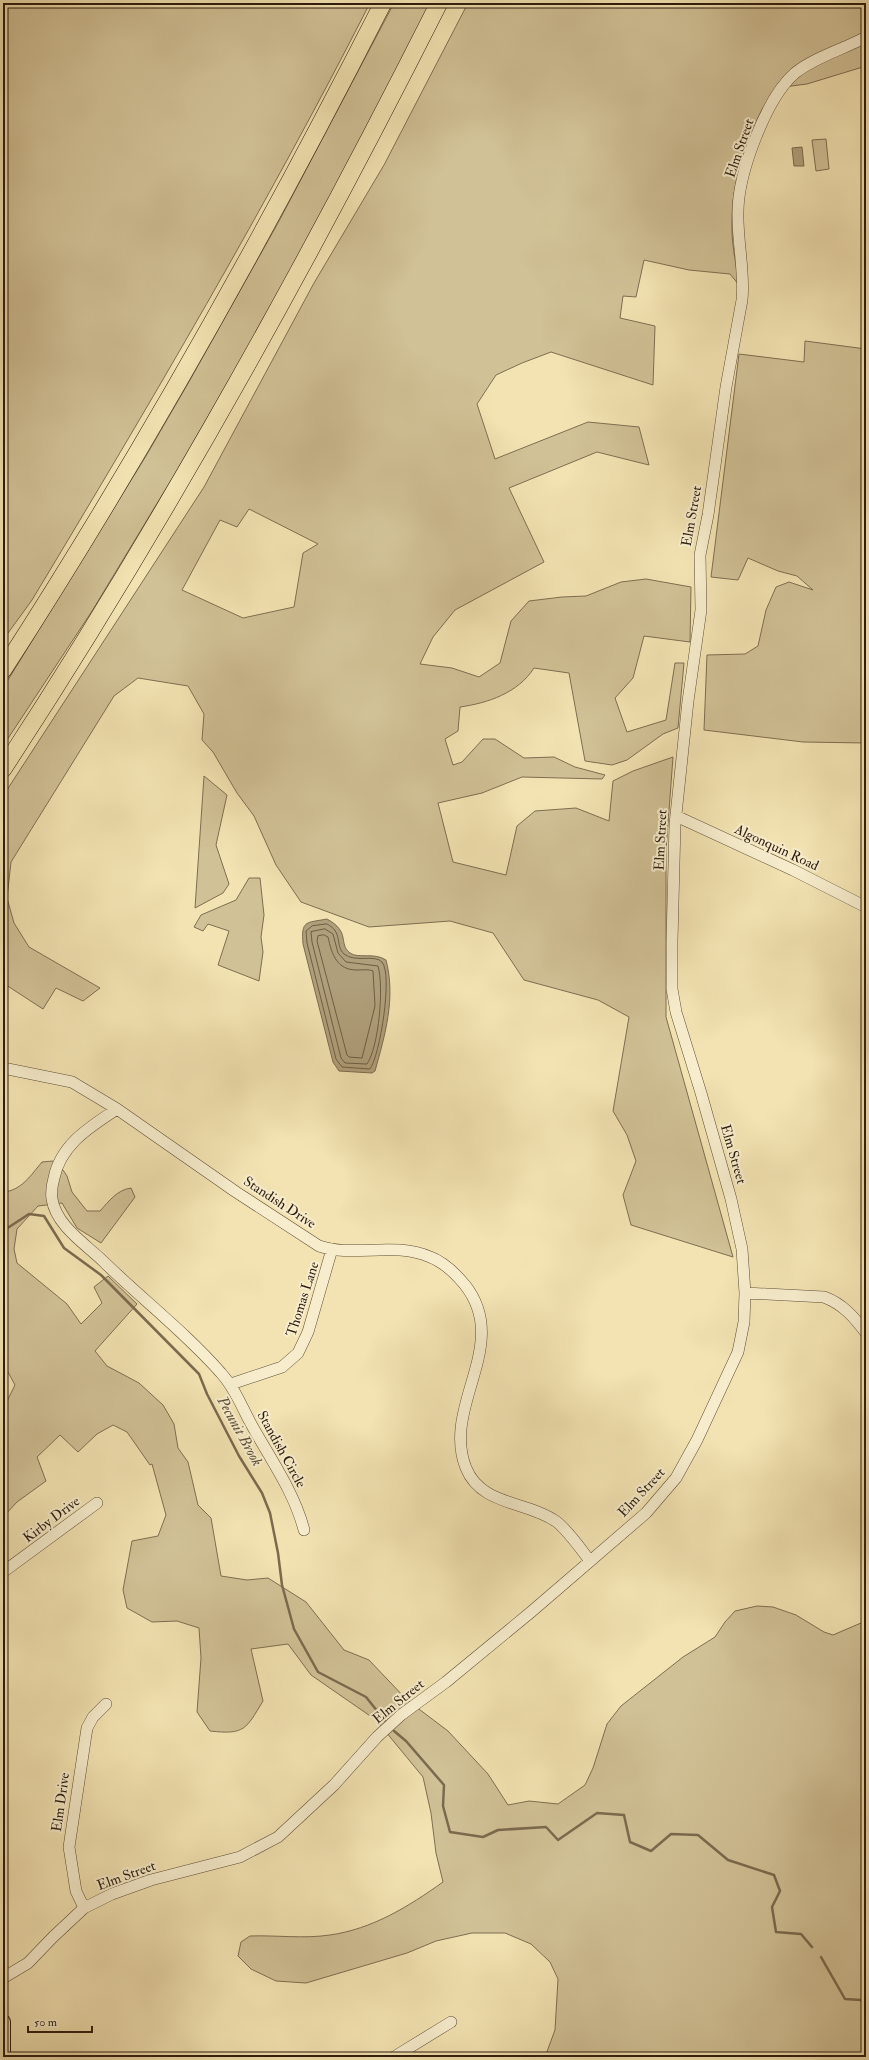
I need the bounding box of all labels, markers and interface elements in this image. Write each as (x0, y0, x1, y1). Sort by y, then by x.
street label: Elm Street (721, 116, 758, 180)
street label: Elm Street (678, 484, 705, 548)
street label: Elm Street (650, 809, 671, 871)
street label: Algonquin Road (731, 820, 822, 874)
street label: Elm Street (717, 1122, 750, 1186)
street label: Standish Drive (240, 1173, 319, 1232)
street label: Thomas Lane (282, 1259, 323, 1339)
water label: Pecunit Brook (212, 1392, 267, 1470)
street label: Standish Circle (254, 1408, 310, 1491)
street label: Elm Street (614, 1464, 669, 1521)
street label: Kirby Drive (20, 1492, 84, 1547)
street label: Elm Street (369, 1675, 428, 1727)
street label: Elm Drive (48, 1771, 73, 1833)
street label: Elm Street (94, 1857, 158, 1894)
scale bar (28, 2008, 92, 2034)
text: 50 m (34, 2015, 58, 2030)

